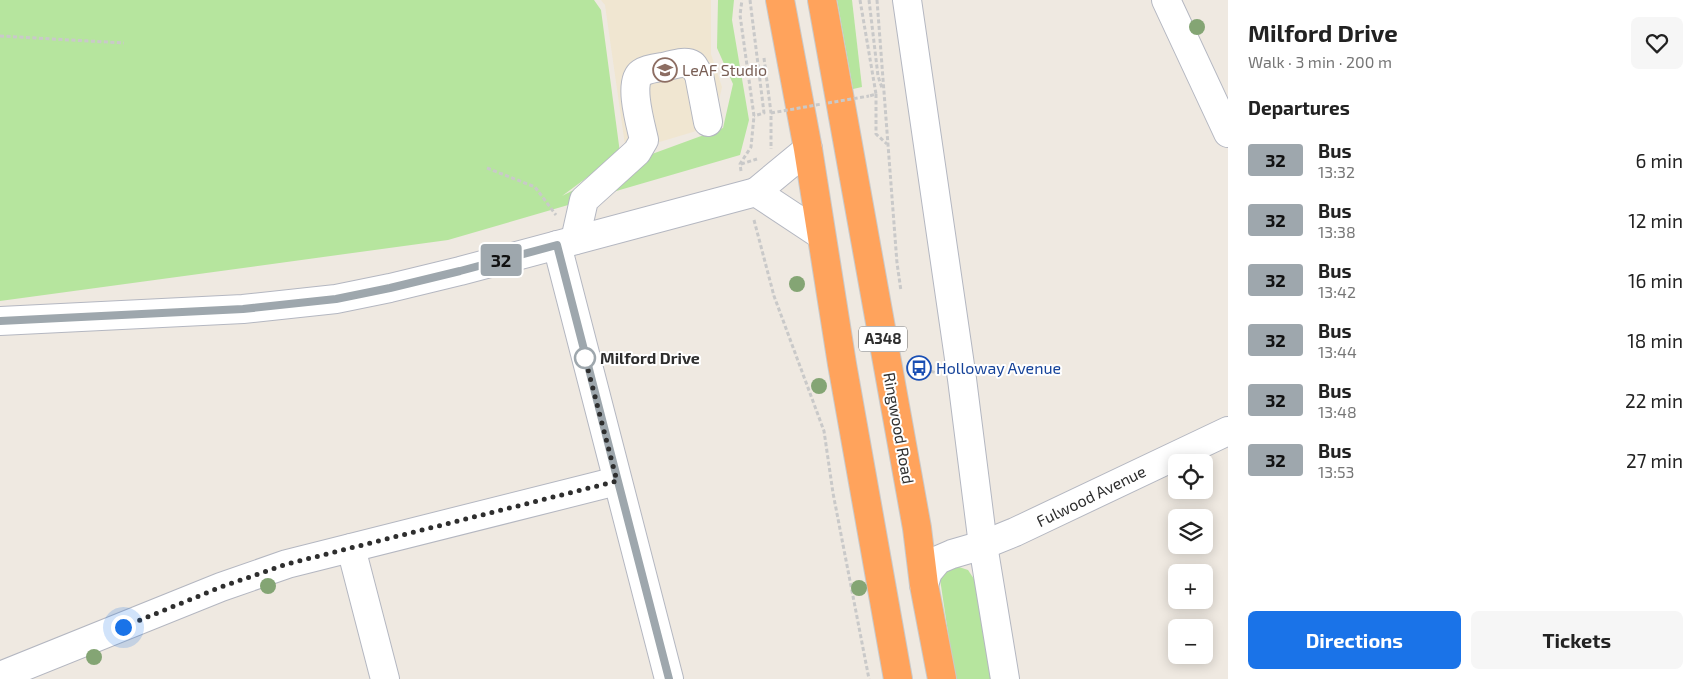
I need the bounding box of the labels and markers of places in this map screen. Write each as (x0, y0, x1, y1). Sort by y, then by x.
school or university icon: LeAF Studio (652, 57, 678, 83)
place label: LeAF Studio (682, 60, 767, 79)
marker: Milford Drive (574, 347, 596, 369)
place label: Milford Drive (600, 348, 700, 367)
bus stop icon: Holloway Avenue (906, 355, 932, 381)
place label: Holloway Avenue (936, 358, 1061, 377)

